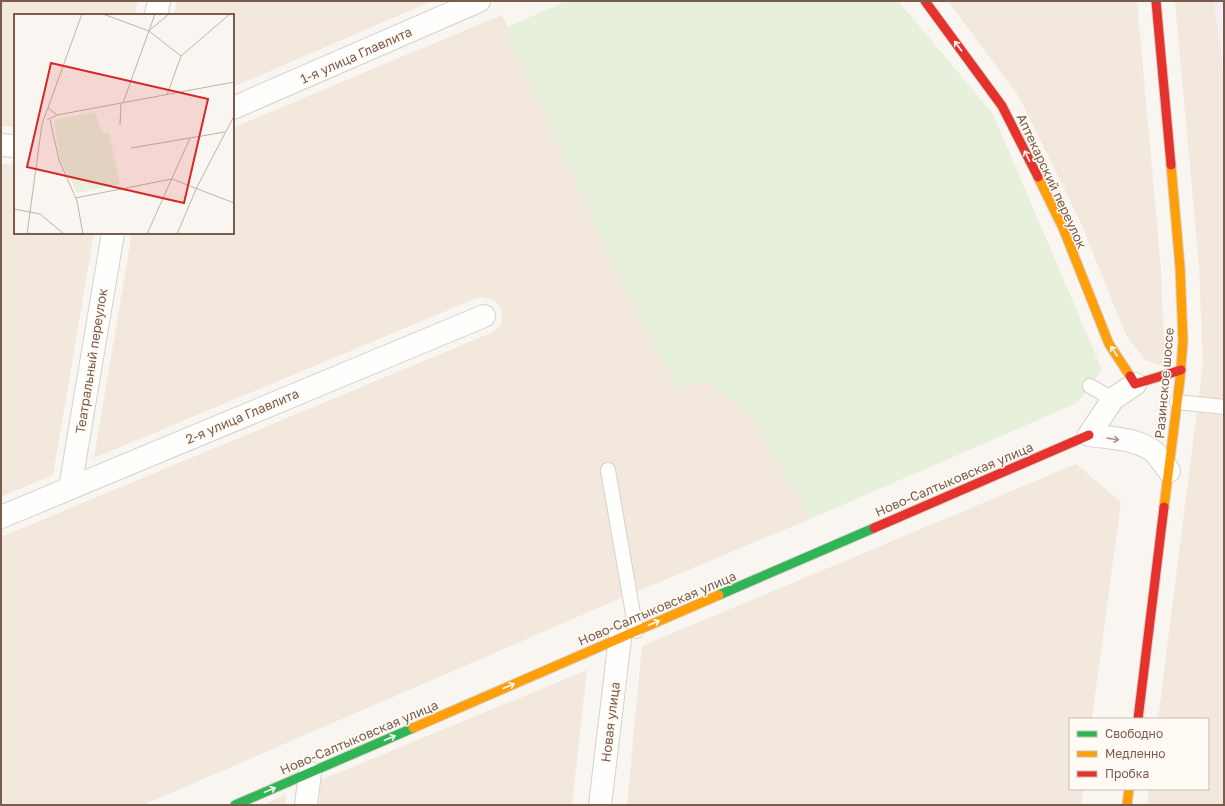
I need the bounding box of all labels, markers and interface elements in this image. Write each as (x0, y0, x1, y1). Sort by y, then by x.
inset map (14, 14, 234, 234)
street label: 1-я улица Главлита (298, 23, 414, 87)
one-way arrow (954, 41, 962, 52)
street label: Аптекарский переулок (1014, 111, 1091, 252)
one-way arrow (1023, 150, 1030, 162)
street label: Театральный переулок (72, 287, 110, 435)
street label: Разинское шоссе (1151, 327, 1177, 439)
one-way arrow (1110, 346, 1118, 357)
street label: 2-я улица Главлита (183, 385, 301, 447)
one-way arrow (1106, 435, 1119, 443)
street label: Ново-Салтыковская улица (872, 438, 1036, 520)
street label: Ново-Салтыковская улица (575, 567, 739, 649)
one-way arrow (648, 619, 660, 627)
street label: Новая улица (597, 681, 623, 763)
one-way arrow (503, 682, 515, 689)
street label: Ново-Салтыковская улица (277, 696, 441, 778)
legend (1069, 718, 1209, 790)
text: Свободно (1105, 726, 1163, 741)
one-way arrow (383, 734, 395, 741)
text: Медленно (1105, 746, 1165, 761)
text: Пробка (1105, 766, 1149, 781)
one-way arrow (264, 785, 276, 793)

